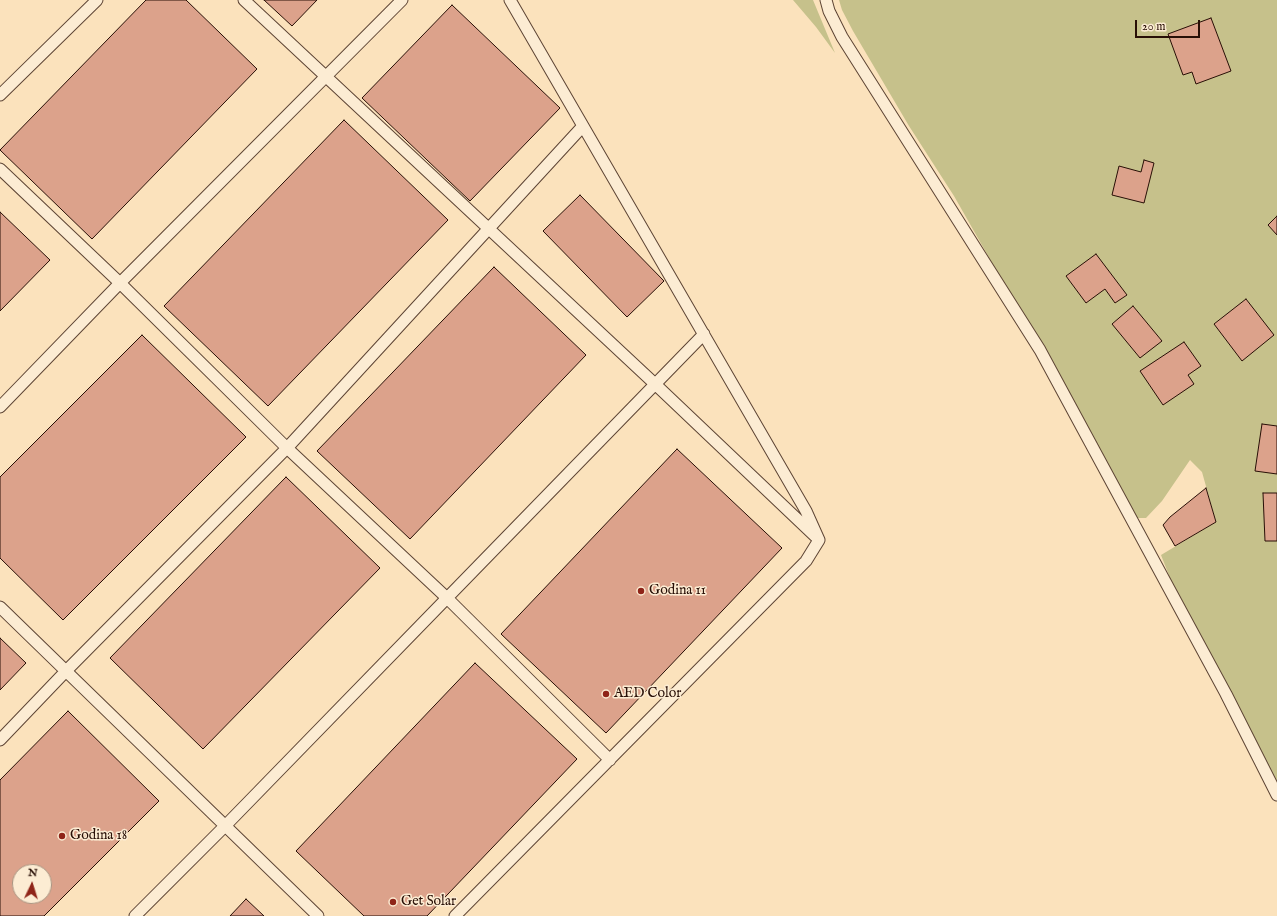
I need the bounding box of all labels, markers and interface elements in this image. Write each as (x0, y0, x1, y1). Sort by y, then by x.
scale bar (1137, 12, 1202, 38)
text: 20 m (1142, 19, 1165, 34)
place label: Godina 11 (649, 583, 706, 599)
marker: Godina 11 (636, 586, 646, 596)
place label: AED Color (614, 686, 681, 702)
marker: AED Color (601, 689, 611, 699)
place label: Godina 18 (70, 828, 127, 844)
marker: Godina 18 (57, 831, 67, 841)
north arrow (12, 864, 52, 904)
text: N (28, 866, 38, 880)
place label: Get Solar (401, 894, 456, 910)
marker: Get Solar (388, 897, 398, 907)

